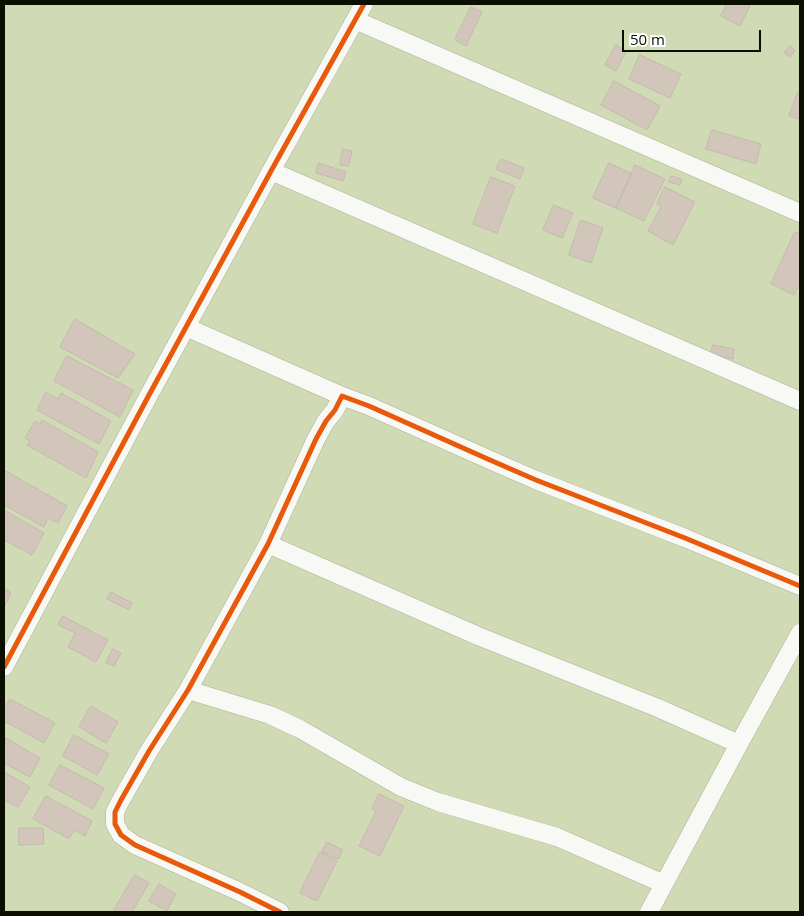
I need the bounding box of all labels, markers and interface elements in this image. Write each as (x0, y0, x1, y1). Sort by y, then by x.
scale bar (624, 20, 763, 52)
text: 50 m (630, 29, 665, 49)

